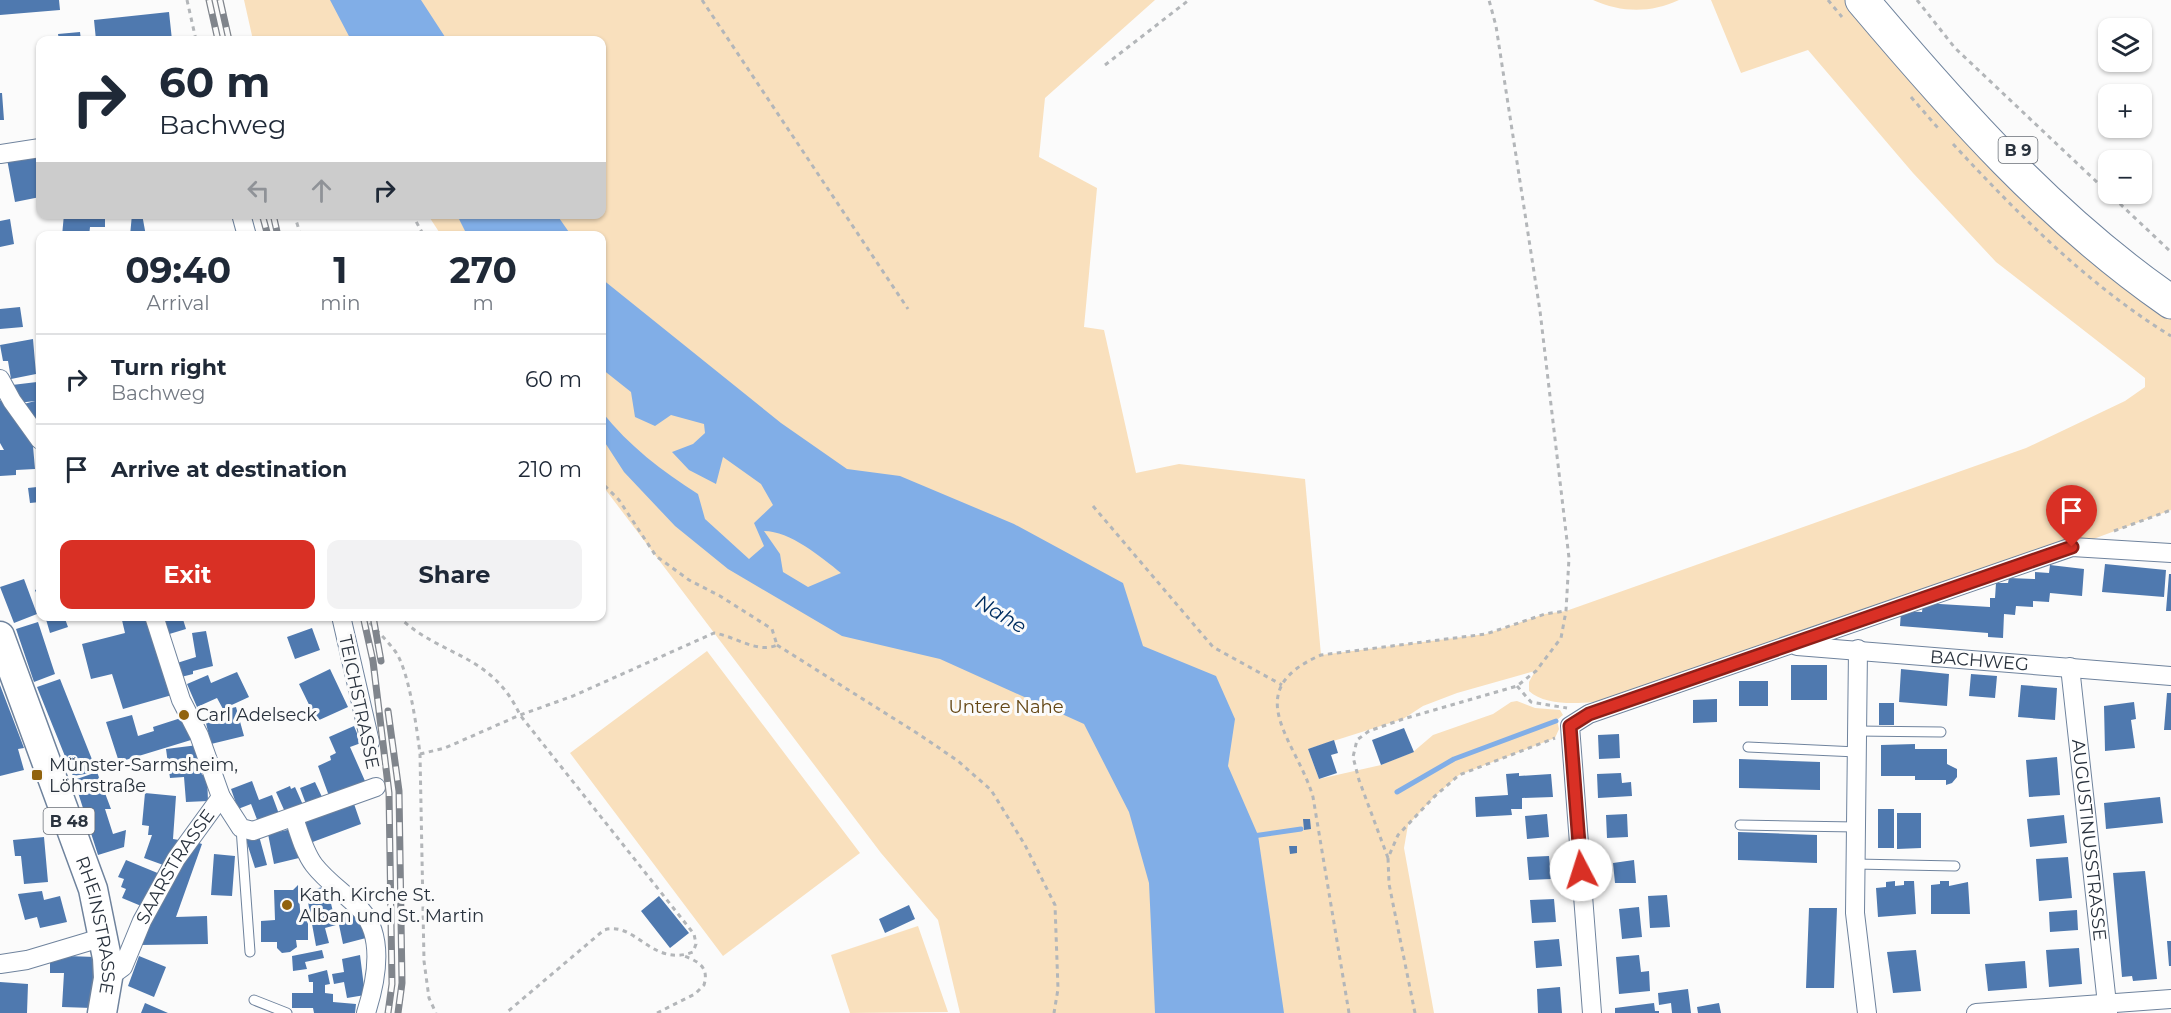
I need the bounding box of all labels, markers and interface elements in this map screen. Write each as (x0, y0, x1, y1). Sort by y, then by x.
map controls (2098, 18, 2152, 204)
button: layers (2098, 18, 2152, 72)
text: 60 m (159, 56, 270, 108)
icon: right (60, 60, 138, 138)
button: + (2098, 84, 2152, 138)
text: Bachweg (159, 108, 286, 141)
road number: B 9 (1998, 137, 2038, 163)
button: − (2098, 150, 2152, 204)
icon: left (242, 174, 275, 207)
icon: ahead (305, 174, 338, 207)
icon: right (368, 174, 401, 207)
text: 09:40 (125, 248, 231, 292)
text: 1 (333, 248, 347, 292)
text: 270 (450, 248, 517, 292)
text: Arrival (147, 291, 210, 315)
text: min (320, 291, 360, 315)
text: m (473, 291, 494, 315)
text: Turn right (111, 354, 226, 381)
icon: right (60, 363, 93, 396)
text: 60 m (525, 366, 582, 393)
text: Bachweg (111, 381, 205, 405)
icon: arrive (60, 453, 93, 486)
text: Arrive at destination (111, 456, 347, 483)
text: 210 m (518, 456, 582, 483)
pin (2046, 485, 2097, 547)
icon: arrive (2055, 494, 2088, 527)
button: Exit (60, 540, 315, 609)
button: Share (327, 540, 582, 609)
water label: Nahe (971, 589, 1031, 639)
street label: TEICHSTRASSE (334, 633, 384, 771)
street label: BACHWEG (1929, 646, 2030, 676)
park label: Untere Nahe (948, 696, 1064, 718)
place label: Carl Adelseck (196, 704, 317, 726)
marker: Carl Adelseck (177, 708, 191, 722)
street label: AUGUSTINUSSTRASSE (2067, 738, 2111, 942)
place label: Münster-Sarmsheim, Löhrstraße (49, 754, 238, 797)
marker: Münster-Sarmsheim, Löhrstraße (30, 768, 44, 782)
street label: SAARSTRASSE (131, 805, 219, 928)
road number: B 48 (44, 808, 94, 834)
position arrow (1549, 838, 1613, 902)
street label: RHEINSTRASSE (71, 853, 119, 996)
place label: Kath. Kirche St. Alban und St. Martin (299, 884, 484, 927)
marker: Kath. Kirche St. Alban und St. Martin (280, 898, 294, 912)

